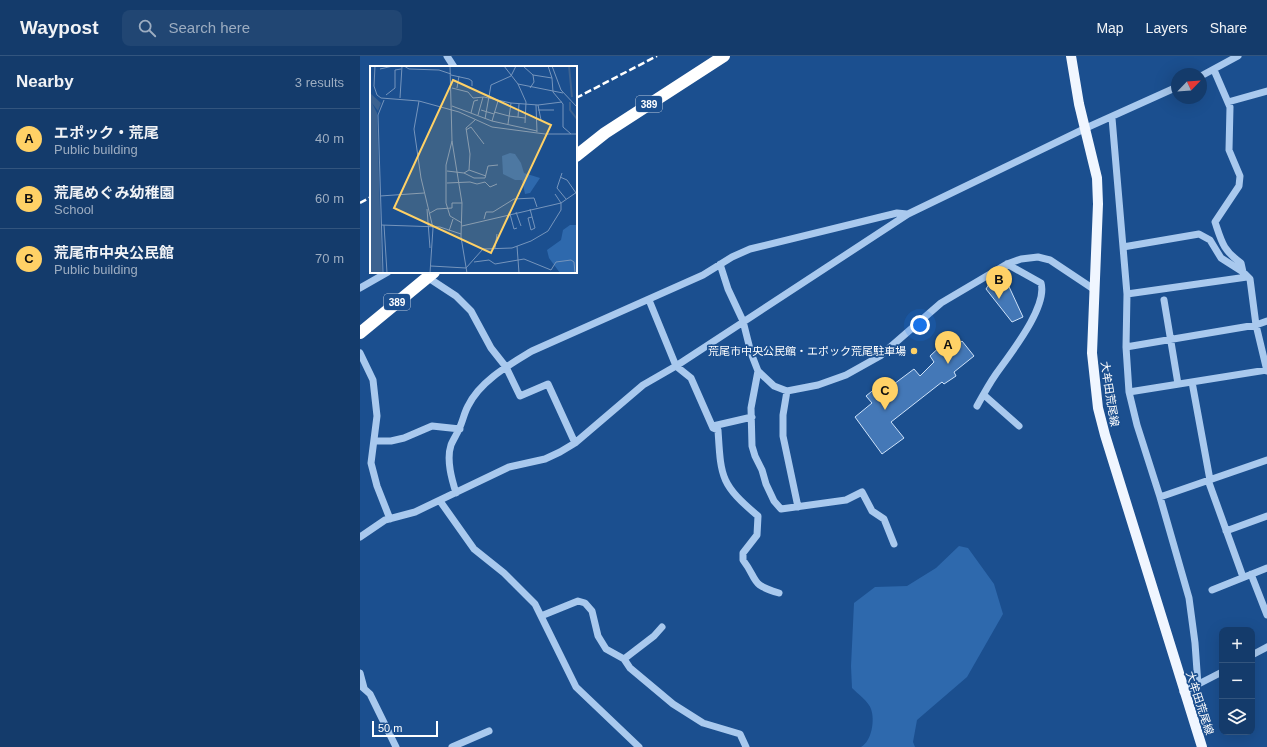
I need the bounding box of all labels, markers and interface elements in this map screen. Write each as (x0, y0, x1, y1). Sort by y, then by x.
search box (122, 10, 402, 46)
text: Waypost (20, 17, 98, 38)
icon: search (136, 17, 158, 39)
text: Search here (168, 19, 250, 36)
text: Map (1096, 20, 1124, 36)
text: Layers (1146, 20, 1188, 36)
text: Share (1210, 20, 1247, 36)
inset map (370, 66, 577, 273)
north arrow (1171, 68, 1207, 104)
text: Nearby (16, 72, 74, 91)
text: 3 results (295, 75, 344, 90)
road number: 389 (636, 96, 662, 112)
text: エポック・荒尾 (54, 124, 159, 141)
text: A (24, 131, 34, 146)
text: 40 m (315, 131, 344, 146)
text: Public building (54, 142, 138, 157)
text: 荒尾めぐみ幼稚園 (54, 184, 174, 201)
text: B (24, 191, 34, 206)
text: 60 m (315, 191, 344, 206)
text: School (54, 202, 94, 217)
text: 荒尾市中央公民館 (54, 244, 174, 261)
text: C (24, 251, 34, 266)
text: 70 m (315, 251, 344, 266)
text: Public building (54, 262, 138, 277)
pin: B (986, 266, 1012, 299)
road number: 389 (384, 294, 410, 310)
your location (910, 315, 930, 335)
pin: A (935, 331, 961, 364)
place label: 荒尾市中央公民館・エポック荒尾駐車場 (708, 345, 906, 357)
marker: 荒尾市中央公民館・エポック荒尾駐車場 (909, 346, 919, 356)
street label: 大牟田荒尾線 (1099, 360, 1121, 428)
pin: C (872, 377, 898, 410)
map controls (1219, 627, 1255, 735)
button: + (1219, 627, 1255, 663)
button: − (1219, 663, 1255, 699)
street label: 大牟田荒尾線 (1184, 670, 1216, 736)
button: layers (1219, 699, 1255, 735)
scale bar (372, 719, 438, 738)
text: 50 m (378, 722, 402, 734)

